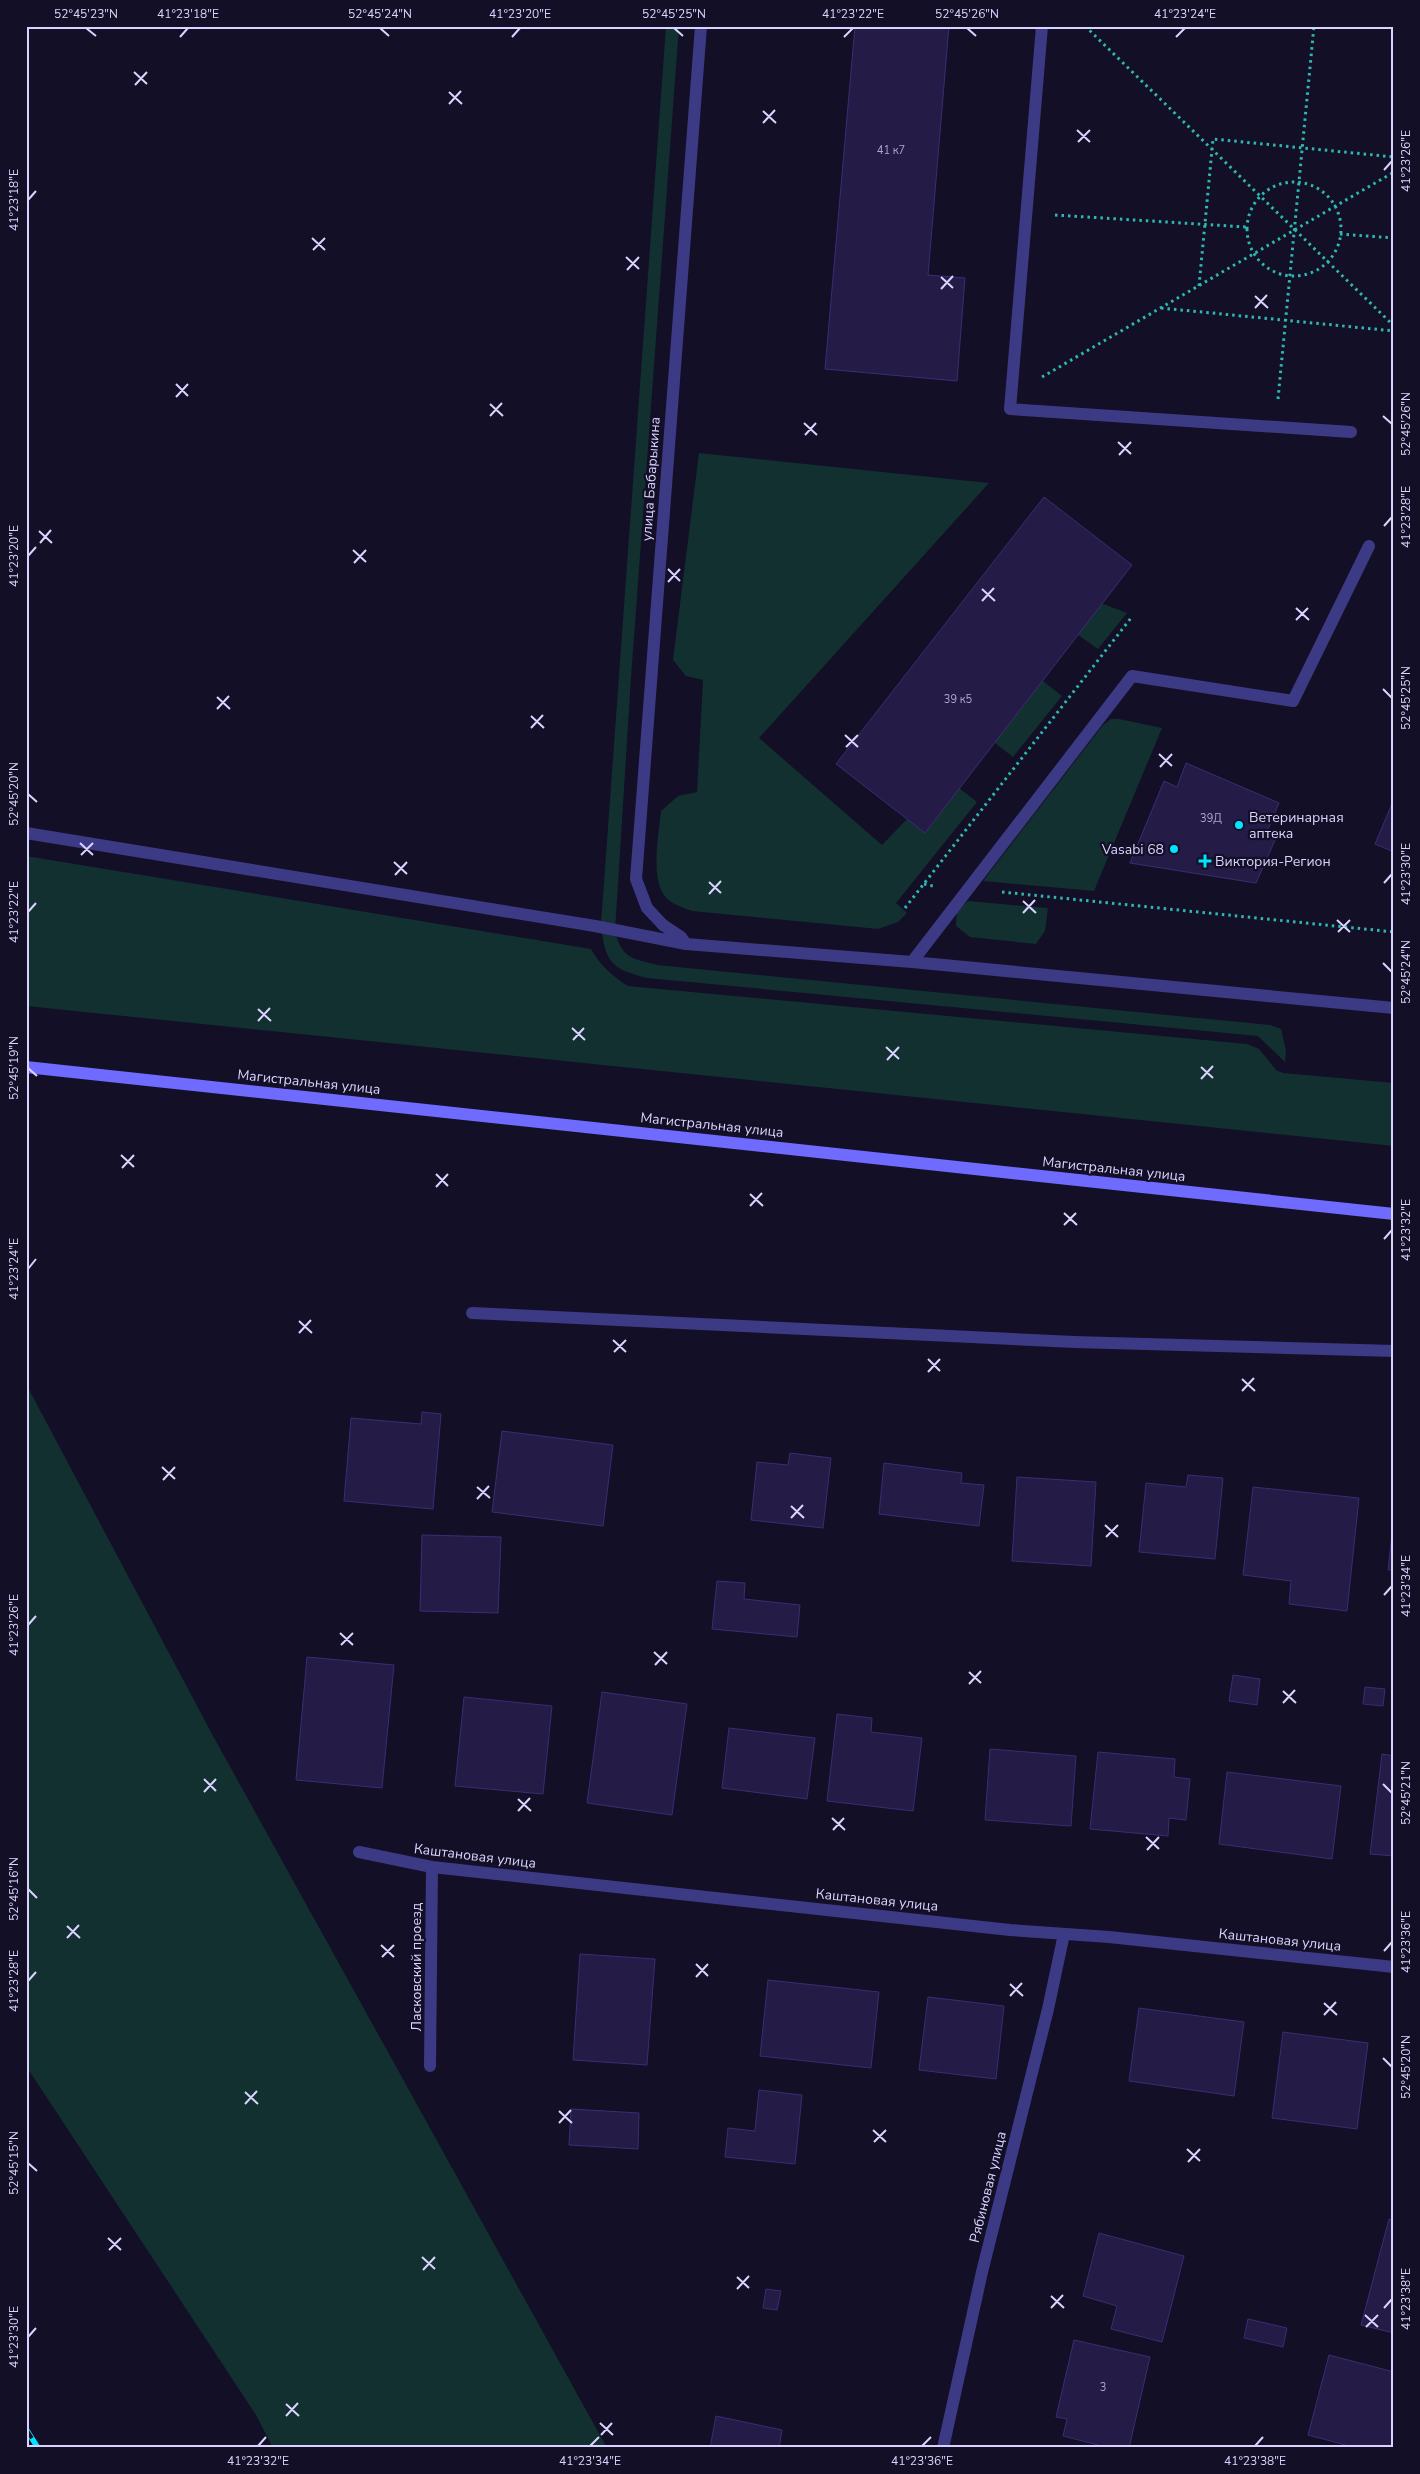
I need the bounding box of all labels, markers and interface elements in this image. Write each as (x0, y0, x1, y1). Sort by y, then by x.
text: 52°45'23"N (54, 6, 118, 22)
text: 41°23'18"E (157, 6, 219, 22)
text: 52°45'24"N (348, 6, 412, 22)
text: 41°23'20"E (489, 6, 551, 22)
text: 52°45'25"N (642, 6, 706, 22)
text: 41°23'22"E (822, 6, 884, 22)
text: 52°45'26"N (935, 6, 999, 22)
text: 41°23'24"E (1154, 6, 1216, 22)
text: 41°23'26"E (1398, 130, 1414, 192)
house number: 41 к7 (877, 143, 905, 158)
text: 41°23'18"E (6, 169, 22, 231)
text: 52°45'26"N (1398, 392, 1414, 456)
street label: улица Бабарыкина (637, 416, 665, 542)
text: 41°23'28"E (1398, 486, 1414, 548)
text: 41°23'20"E (6, 525, 22, 587)
text: 52°45'25"N (1398, 666, 1414, 730)
house number: 39 к5 (944, 692, 973, 707)
text: 52°45'20"N (6, 762, 22, 826)
place label: Ветеринарная аптека (1249, 808, 1344, 843)
house number: 39Д (1200, 811, 1222, 826)
marker: Ветеринарная аптека (1233, 819, 1245, 831)
place label: Vasabi 68 (1101, 840, 1164, 859)
marker: Vasabi 68 (1168, 843, 1180, 855)
text: 41°23'30"E (1398, 843, 1414, 905)
place label: Виктория-Регион (1215, 852, 1331, 871)
marker: Виктория-Регион (1199, 855, 1211, 867)
text: 41°23'22"E (6, 881, 22, 943)
text: 52°45'24"N (1398, 940, 1414, 1004)
text: 52°45'19"N (6, 1036, 22, 1100)
street label: Магистральная улица (236, 1065, 382, 1099)
street label: Магистральная улица (639, 1108, 785, 1142)
street label: Магистральная улица (1041, 1152, 1187, 1186)
text: 41°23'32"E (1398, 1199, 1414, 1261)
text: 41°23'24"E (6, 1238, 22, 1300)
text: 41°23'34"E (1398, 1555, 1414, 1617)
text: 41°23'26"E (6, 1594, 22, 1656)
text: 52°45'21"N (1398, 1761, 1414, 1825)
street label: Каштановая улица (413, 1839, 537, 1873)
text: 52°45'16"N (6, 1857, 22, 1921)
street label: Каштановая улица (815, 1884, 939, 1916)
street label: Ласковский проезд (407, 1903, 426, 2031)
text: 41°23'36"E (1398, 1911, 1414, 1973)
street label: Каштановая улица (1218, 1924, 1342, 1956)
text: 41°23'28"E (6, 1950, 22, 2012)
text: 52°45'20"N (1398, 2035, 1414, 2099)
street label: Рябиновая улица (965, 2129, 1011, 2245)
text: 52°45'15"N (6, 2131, 22, 2195)
text: 41°23'38"E (1398, 2268, 1414, 2330)
text: 41°23'30"E (6, 2306, 22, 2368)
house number: 3 (1100, 2380, 1106, 2395)
text: 41°23'32"E (227, 2453, 289, 2469)
text: 41°23'34"E (559, 2453, 621, 2469)
text: 41°23'36"E (891, 2453, 953, 2469)
text: 41°23'38"E (1224, 2453, 1286, 2469)

